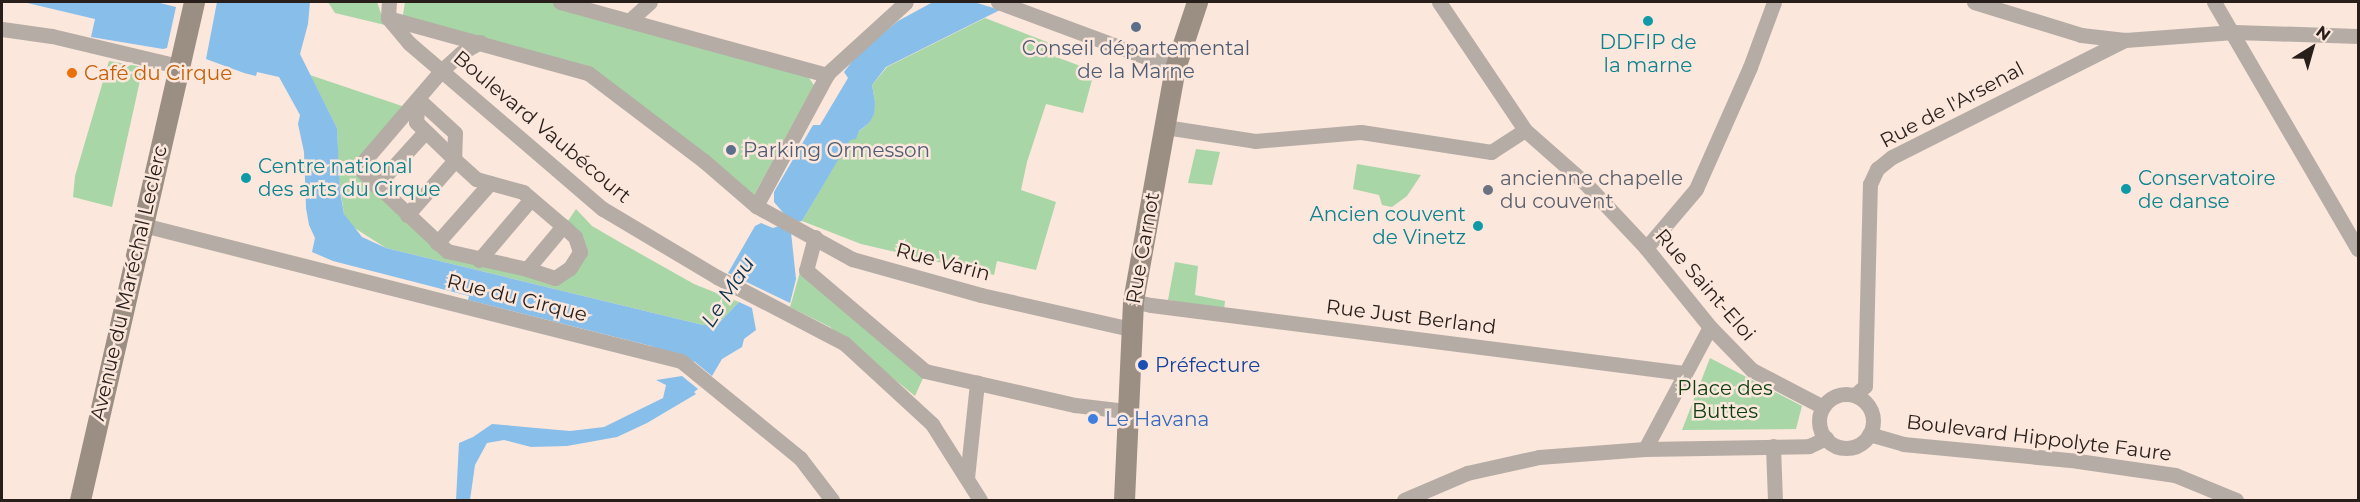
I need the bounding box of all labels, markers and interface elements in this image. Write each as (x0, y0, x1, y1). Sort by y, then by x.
marker: DDFIP de la marne (1641, 14, 1655, 28)
north arrow (2282, 18, 2342, 78)
marker: Conseil départemental de la Marne (1129, 20, 1143, 34)
text: N (2312, 22, 2334, 45)
place label: DDFIP de la marne (1600, 30, 1696, 77)
place label: Conseil départemental de la Marne (1022, 36, 1250, 83)
street label: Boulevard Vaubécourt (448, 46, 636, 208)
street label: Rue de l'Arsenal (1876, 57, 2028, 153)
place label: Café du Cirque (84, 61, 232, 85)
marker: Café du Cirque (65, 66, 79, 80)
place label: Parking Ormesson (743, 138, 930, 162)
street label: Avenue du Maréchal Leclerc (86, 143, 172, 423)
marker: Parking Ormesson (724, 143, 738, 157)
place label: Centre national des arts du Cirque (258, 154, 441, 201)
place label: ancienne chapelle du couvent (1500, 166, 1683, 213)
place label: Conservatoire de danse (2138, 166, 2276, 213)
marker: Centre national des arts du Cirque (239, 171, 253, 185)
marker: Conservatoire de danse (2119, 182, 2133, 196)
marker: ancienne chapelle du couvent (1481, 183, 1495, 197)
street label: Rue Carnot (1121, 190, 1165, 306)
place label: Ancien couvent de Vinetz (1309, 202, 1466, 249)
marker: Ancien couvent de Vinetz (1471, 219, 1485, 233)
street label: Rue Saint-Eloi (1650, 224, 1760, 346)
street label: Rue Varin (893, 238, 993, 286)
water label: Le Mau (696, 252, 760, 332)
street label: Rue du Cirque (444, 269, 590, 327)
street label: Rue Just Berland (1325, 295, 1497, 339)
place label: Préfecture (1155, 353, 1260, 377)
marker: Préfecture (1136, 358, 1150, 372)
park label: Place des Buttes (1677, 376, 1773, 423)
place label: Le Havana (1105, 407, 1209, 431)
street label: Boulevard Hippolyte Faure (1905, 410, 2173, 466)
marker: Le Havana (1086, 412, 1100, 426)

